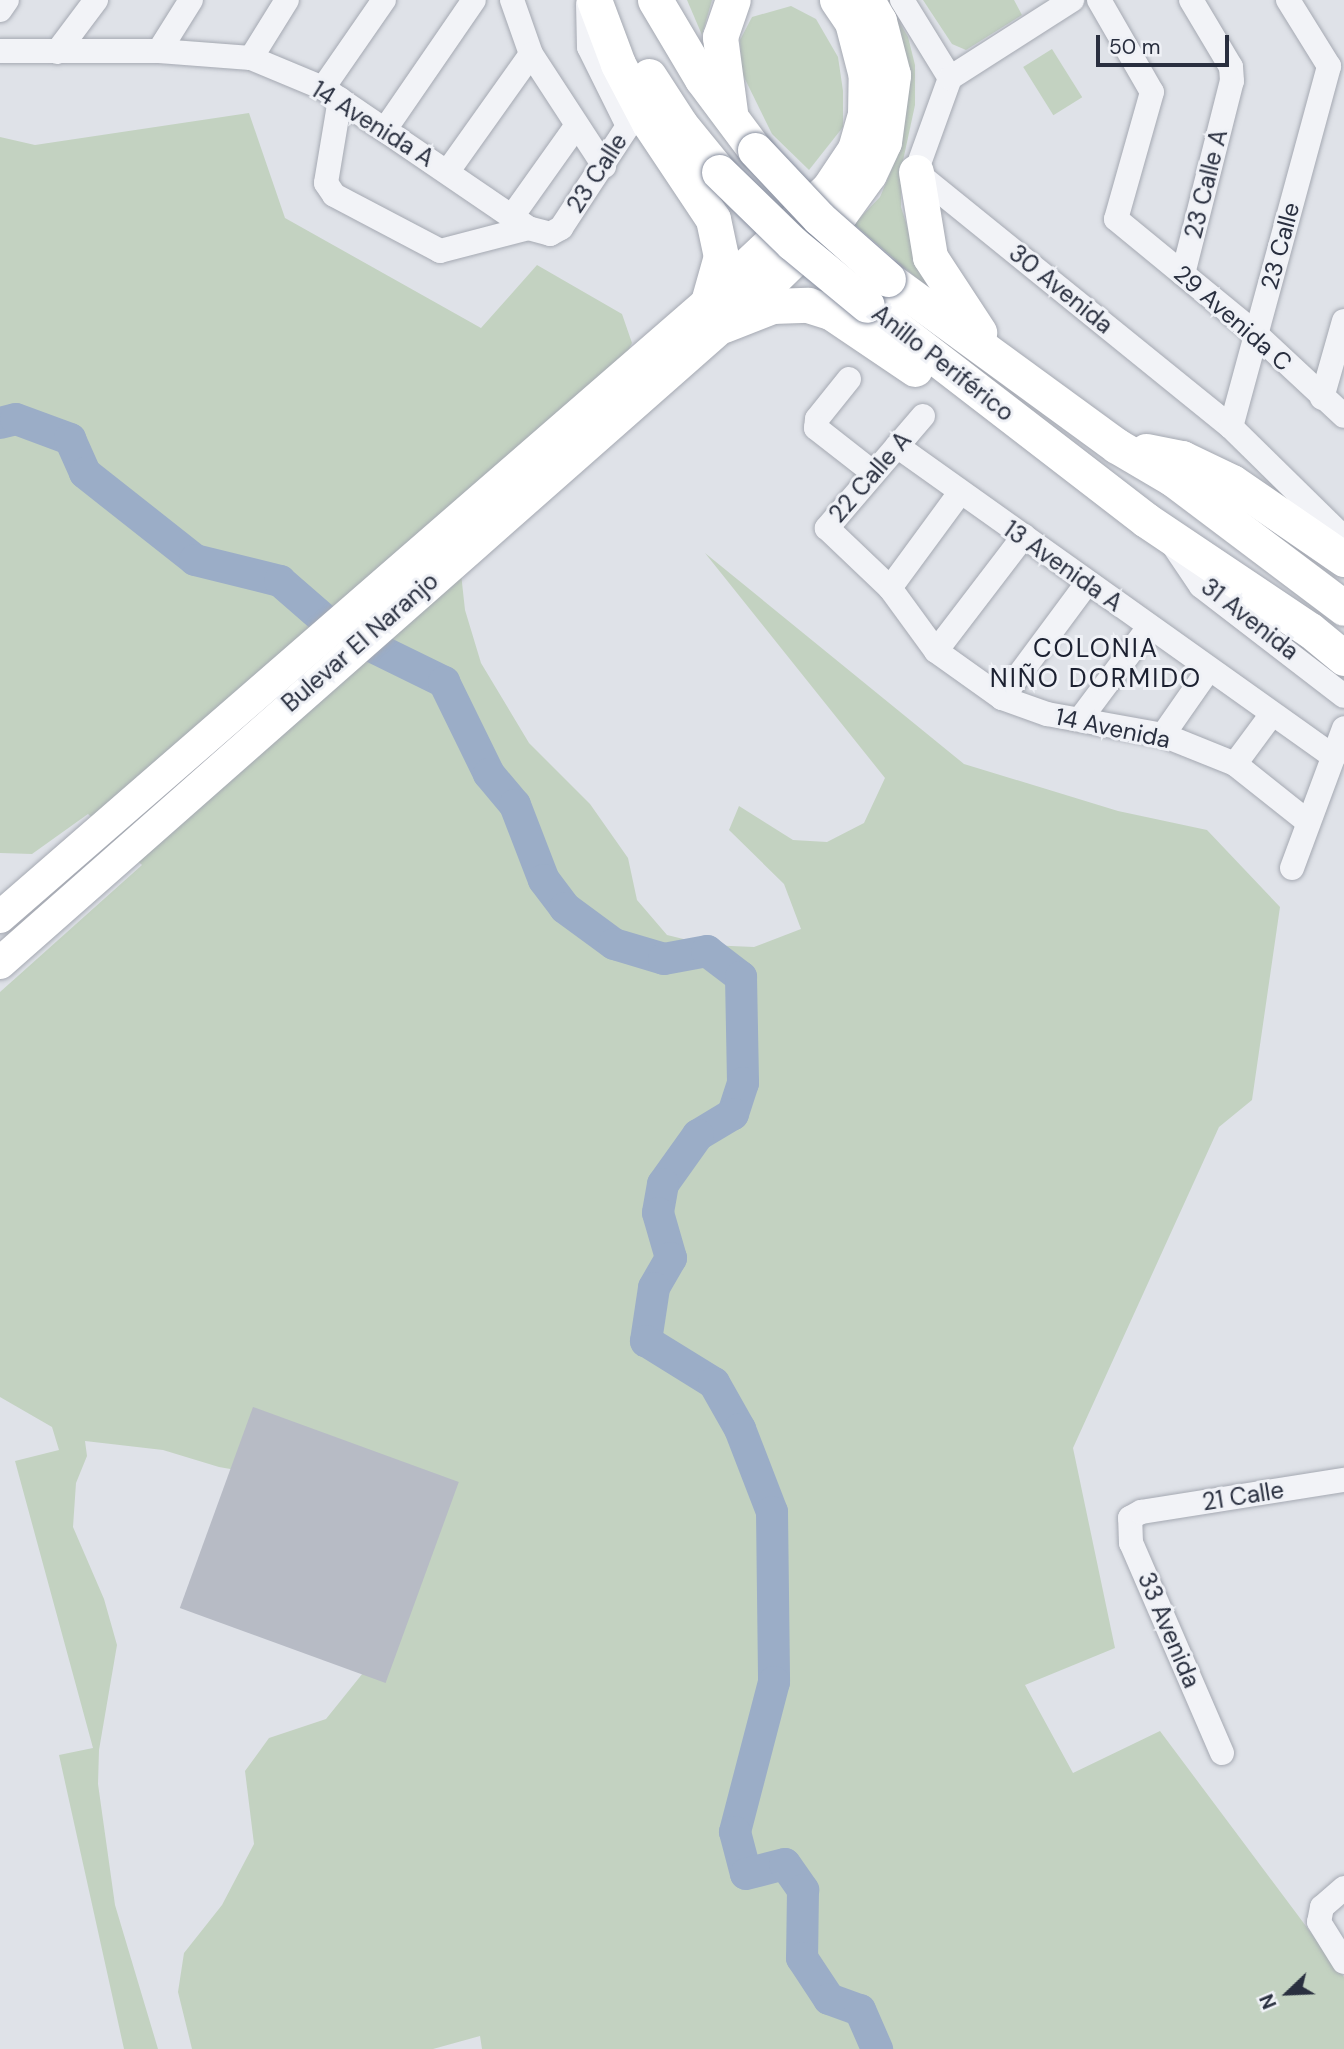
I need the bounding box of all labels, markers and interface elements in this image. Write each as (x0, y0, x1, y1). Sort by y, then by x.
scale bar (1099, 21, 1232, 65)
text: 50 m (1109, 33, 1160, 61)
street label: 14 Avenida A (307, 75, 439, 173)
street label: 23 Calle A (1179, 127, 1233, 241)
street label: 23 Calle (561, 128, 633, 218)
street label: 23 Calle (1255, 199, 1305, 293)
street label: 30 Avenida (1003, 238, 1119, 340)
street label: 29 Avenida C (1168, 259, 1298, 377)
street label: Anillo Periférico (866, 299, 1020, 427)
street label: 22 Calle A (823, 426, 917, 528)
street label: 13 Avenida A (998, 515, 1128, 617)
street label: Bulevar El Naranjo (276, 566, 444, 718)
street label: 31 Avenida (1196, 572, 1304, 666)
district label: COLONIA NIÑO DORMIDO (991, 633, 1201, 694)
street label: 14 Avenida (1053, 702, 1173, 754)
street label: 21 Calle (1200, 1475, 1286, 1517)
street label: 33 Avenida (1132, 1568, 1206, 1692)
north arrow (1253, 1958, 1323, 2028)
text: N (1254, 1990, 1282, 2013)

